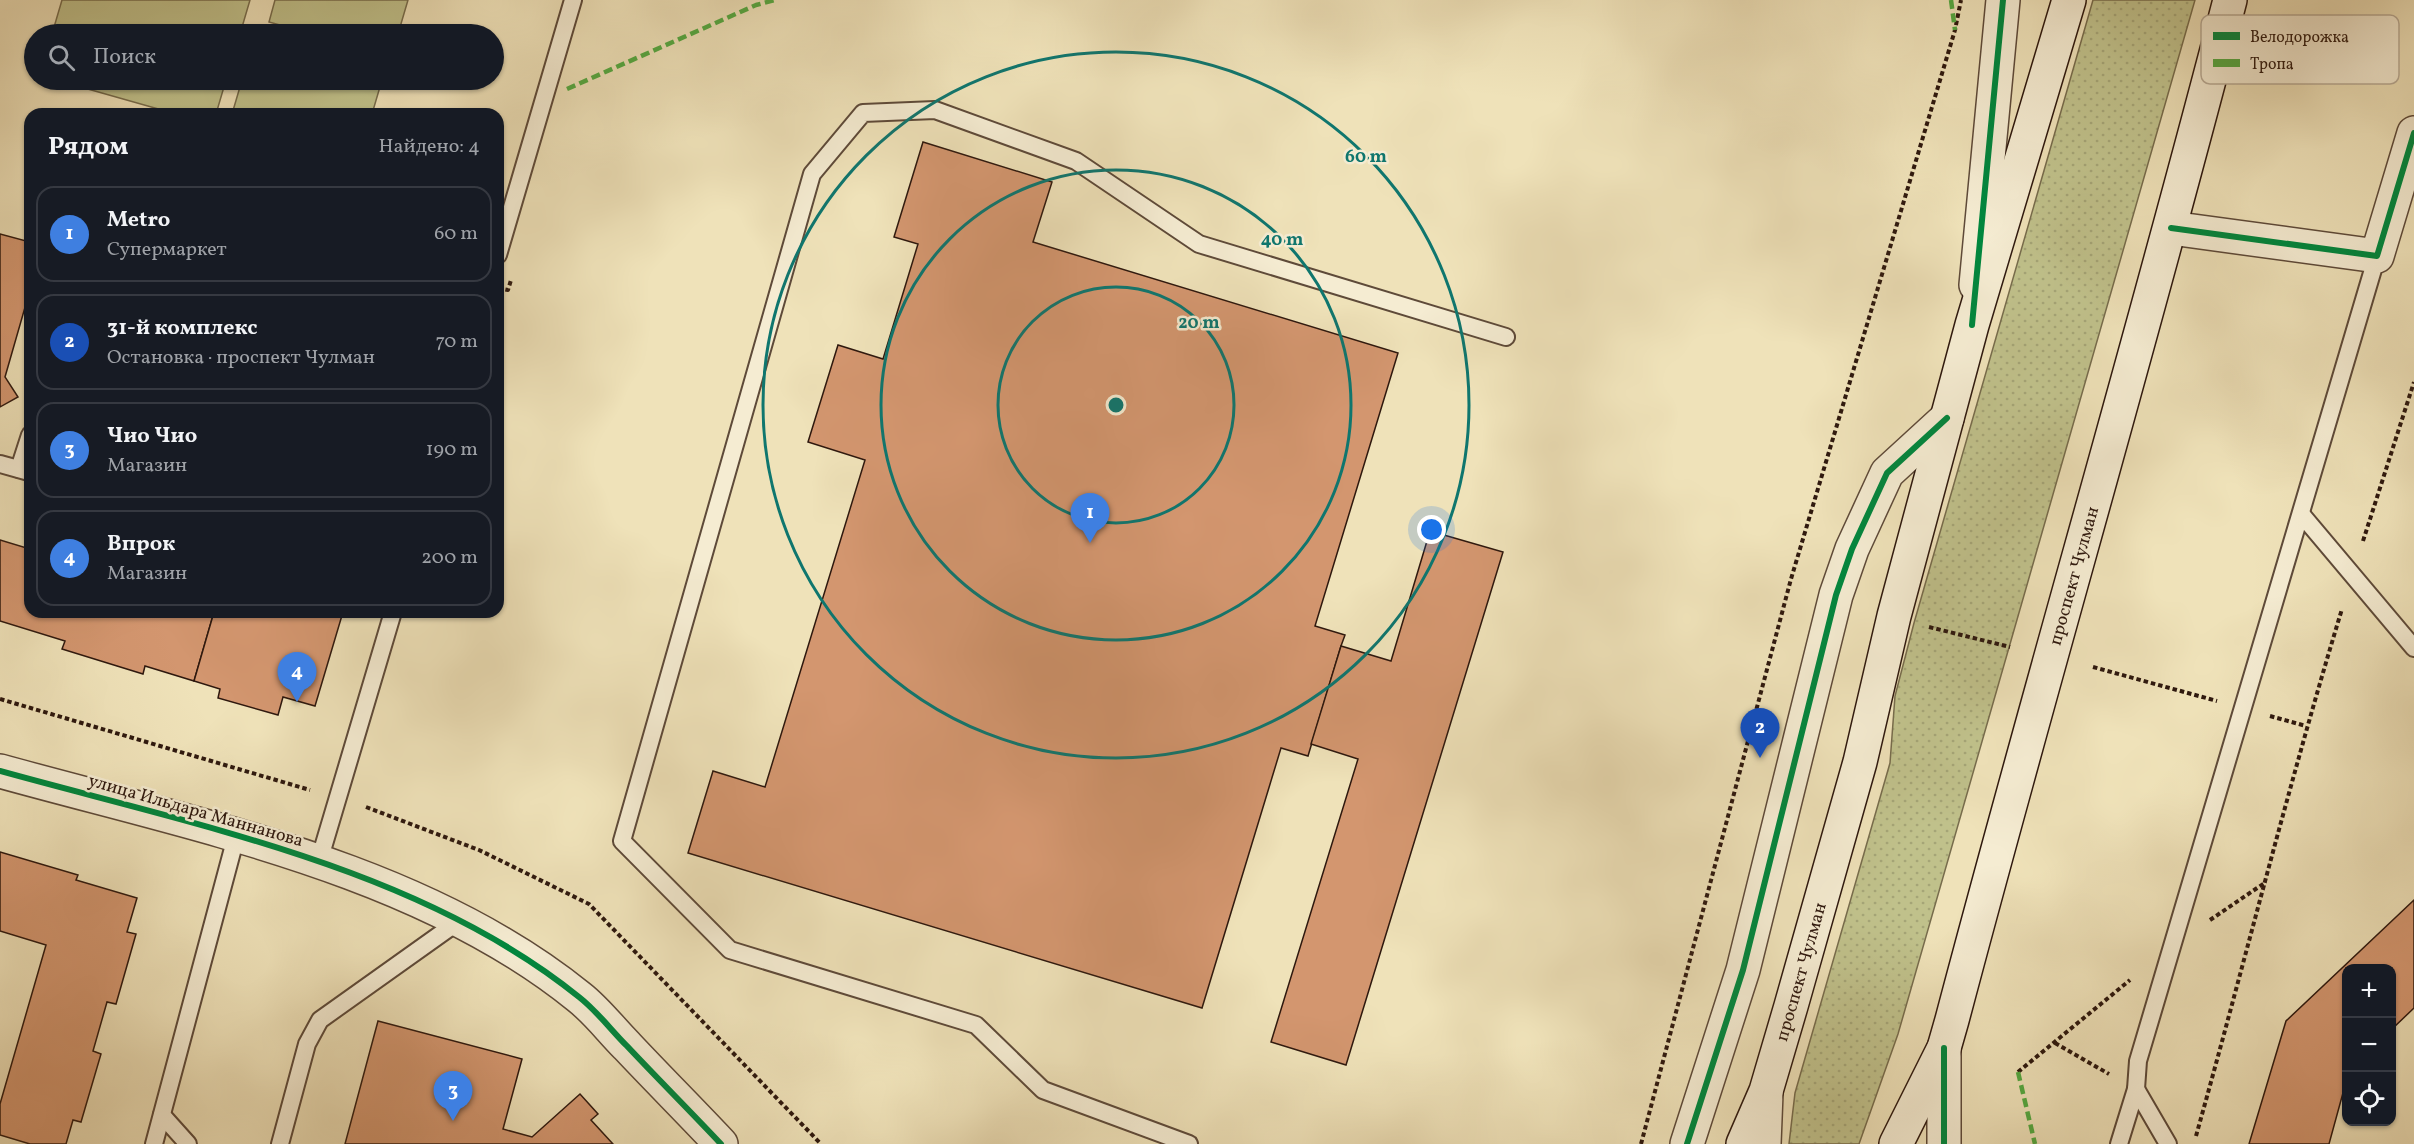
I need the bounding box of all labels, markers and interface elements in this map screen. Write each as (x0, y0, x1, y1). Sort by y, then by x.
legend (2201, 15, 2399, 84)
search box (24, 24, 504, 90)
text: Велодорожка (2250, 27, 2349, 49)
icon: search (45, 41, 78, 74)
text: Поиск (93, 42, 156, 73)
text: Тропа (2250, 54, 2294, 76)
text: Рядом (48, 129, 128, 165)
text: Найдено: 4 (379, 133, 480, 161)
text: 60 m (1345, 145, 1387, 170)
text: Metro (107, 205, 170, 236)
text: 1 (65, 220, 74, 248)
text: 60 m (434, 220, 478, 248)
text: 40 m (1261, 228, 1303, 253)
text: Супермаркет (107, 236, 227, 264)
text: 20 m (1178, 311, 1220, 336)
text: 31-й комплекс (107, 313, 258, 344)
text: 2 (64, 328, 75, 356)
text: 70 m (435, 328, 478, 356)
text: Остановка · проспект Чулман (107, 344, 375, 372)
centre of rings (1106, 395, 1126, 415)
text: Чио Чио (107, 421, 197, 452)
text: 3 (64, 436, 75, 464)
text: 190 m (426, 436, 478, 464)
text: Магазин (107, 452, 187, 480)
pin: 1 (1070, 494, 1110, 543)
street label: проспект Чулман (2044, 504, 2106, 648)
your location (1417, 515, 1446, 544)
text: Впрок (107, 529, 175, 560)
text: 4 (63, 544, 76, 572)
text: 200 m (421, 544, 478, 572)
text: Магазин (107, 560, 187, 588)
pin: 4 (278, 652, 316, 702)
pin: 2 (1740, 708, 1780, 758)
street label: улица Ильдара Маннанова (85, 769, 306, 854)
street label: проспект Чулман (1770, 900, 1834, 1044)
map controls (2342, 964, 2396, 1126)
button: + (2342, 964, 2396, 1018)
button: − (2342, 1018, 2396, 1072)
pin: 3 (434, 1072, 472, 1121)
button: locate (2342, 1072, 2396, 1126)

